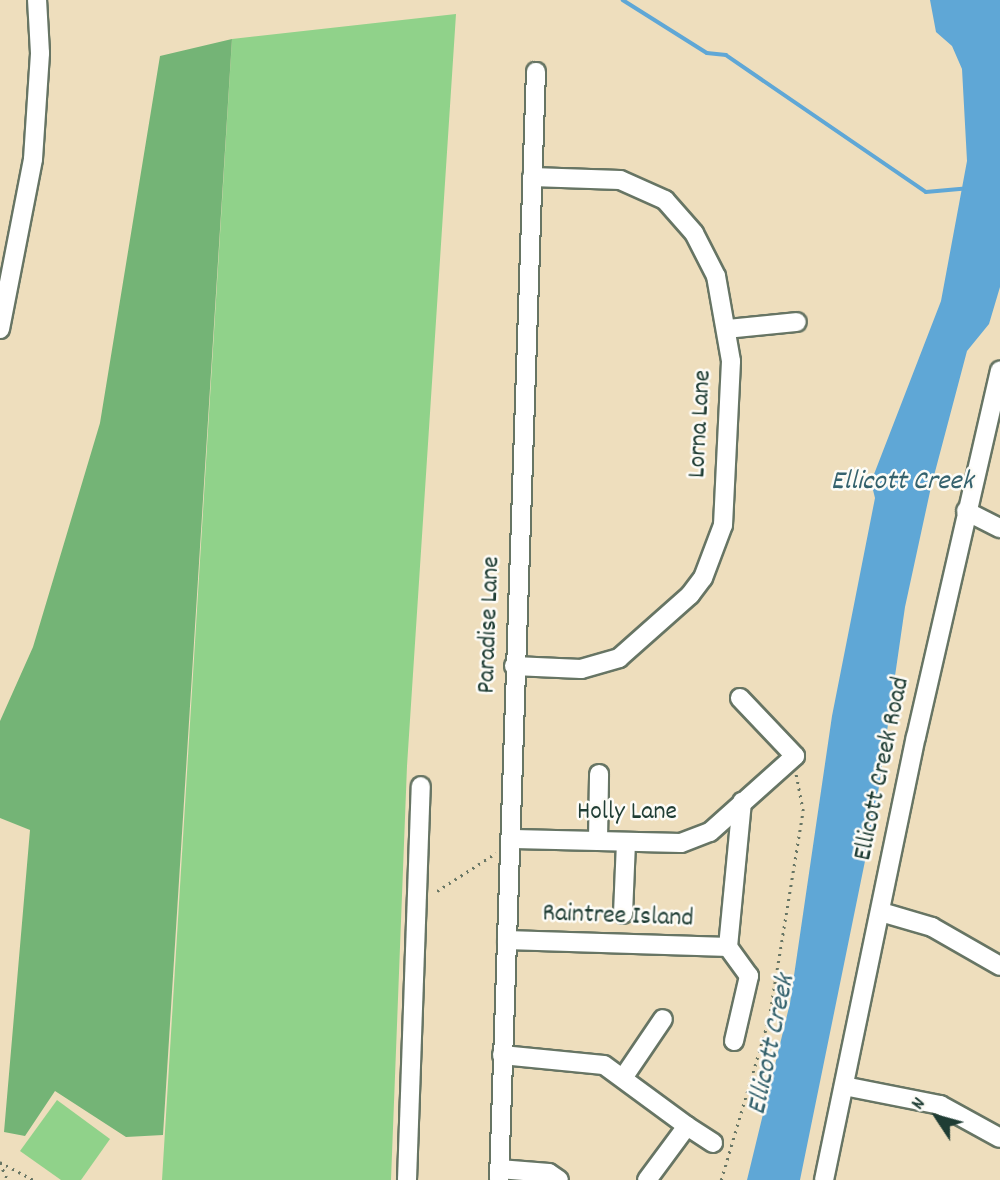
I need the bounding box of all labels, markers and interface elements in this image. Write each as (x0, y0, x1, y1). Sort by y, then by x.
street label: Lorna Lane (683, 369, 719, 479)
water label: Ellicott Creek (831, 466, 973, 500)
street label: Paradise Lane (472, 556, 508, 694)
street label: Ellicott Creek Road (848, 674, 918, 864)
street label: Holly Lane (577, 797, 677, 829)
street label: Raintree Island (542, 899, 694, 935)
water label: Ellicott Creek (742, 972, 804, 1118)
north arrow (902, 1082, 972, 1152)
text: N (906, 1093, 933, 1116)

